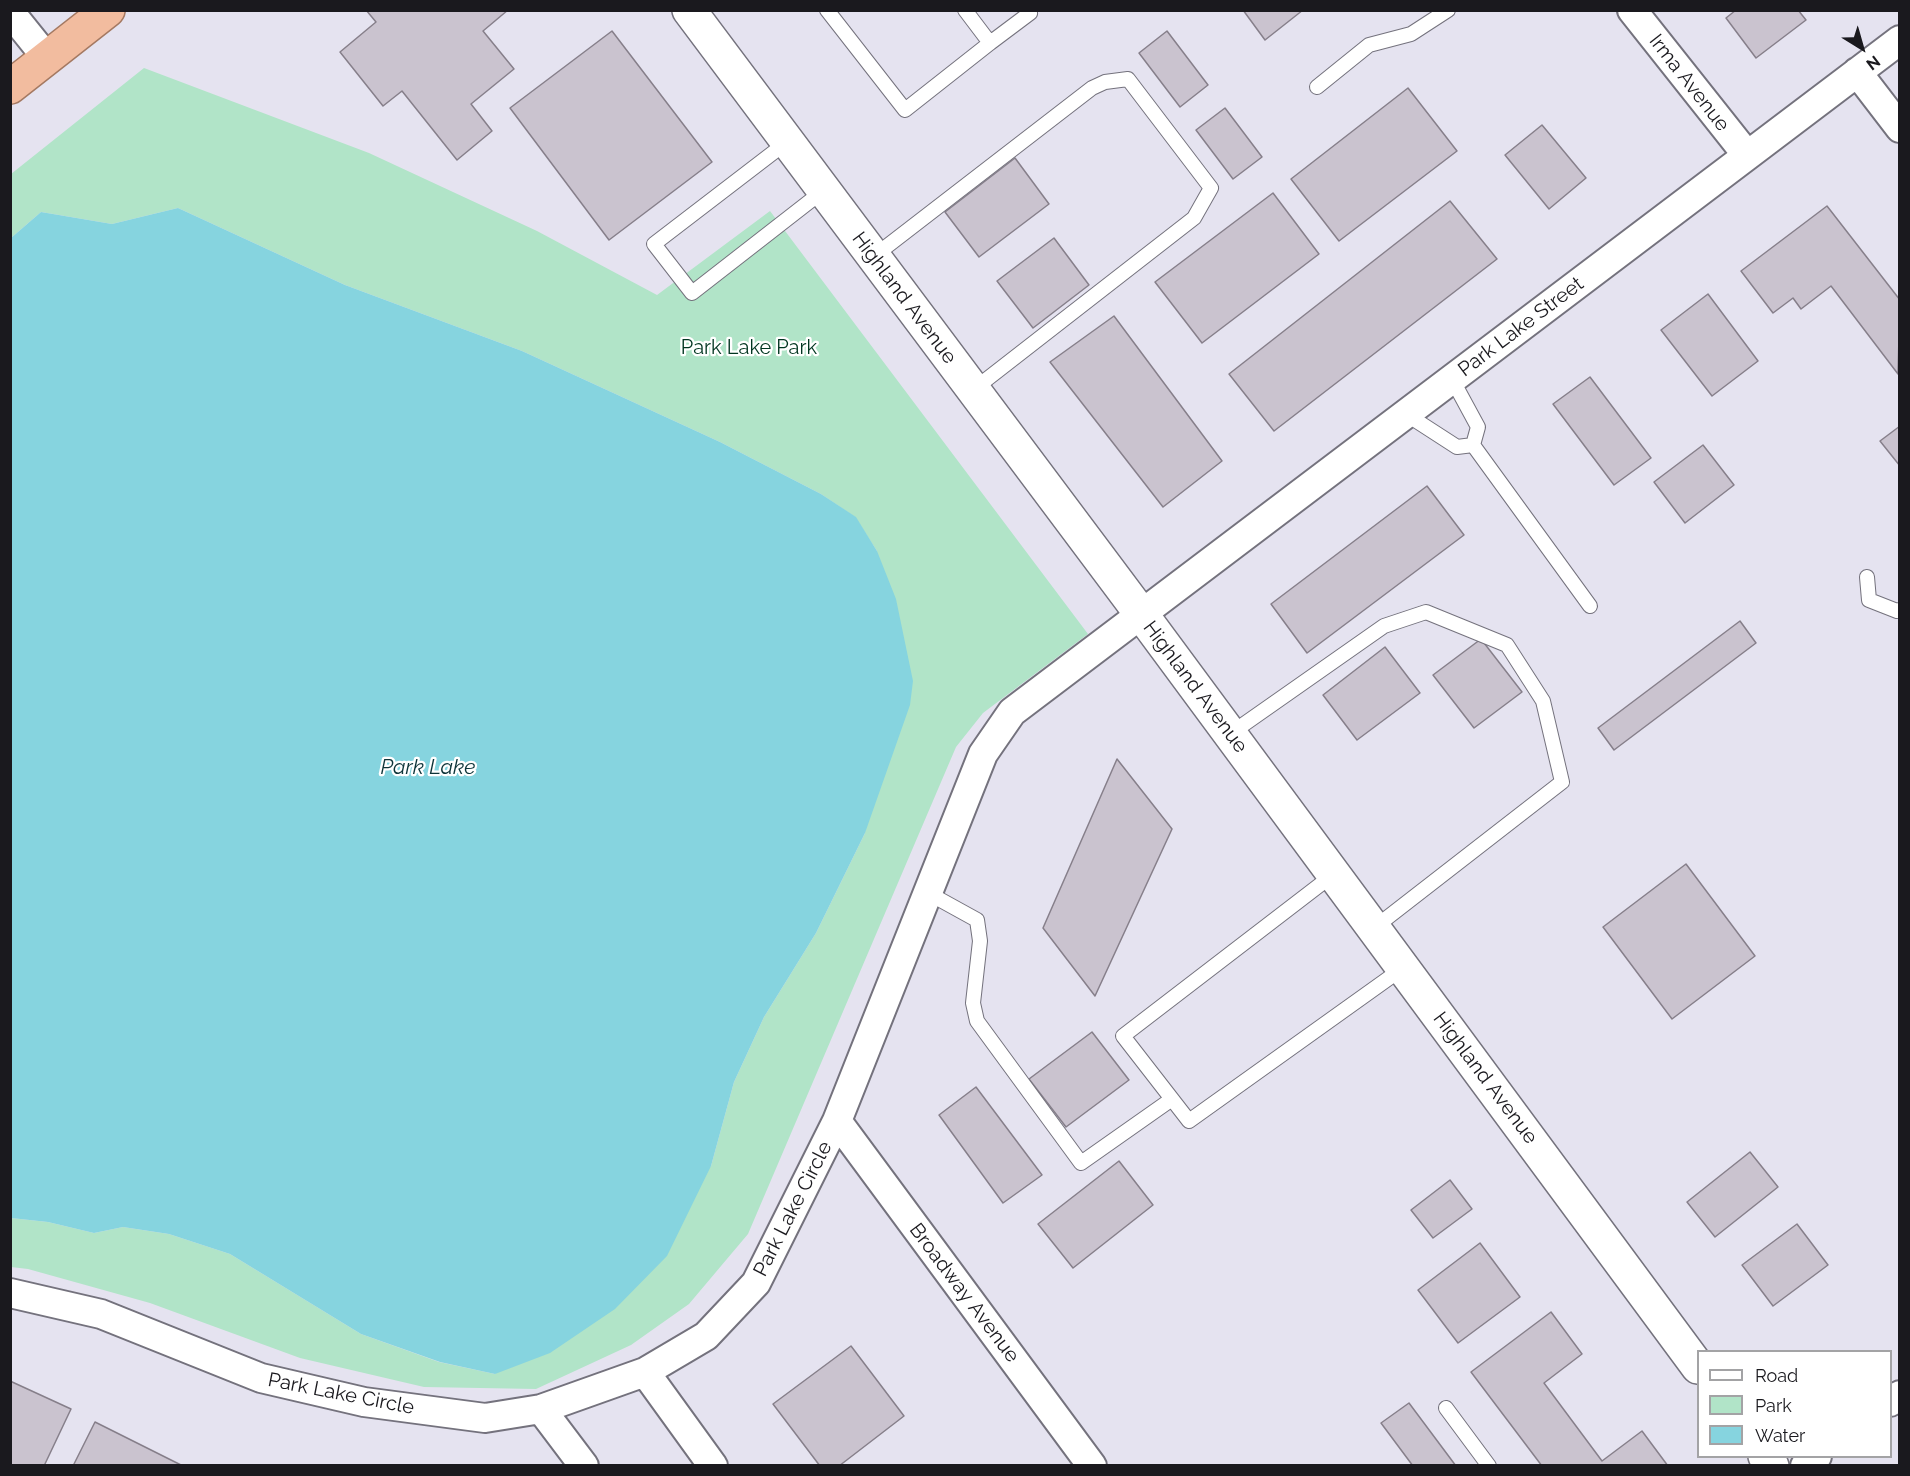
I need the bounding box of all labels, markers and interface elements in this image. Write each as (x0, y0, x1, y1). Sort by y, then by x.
north arrow (1832, 18, 1892, 78)
street label: Irma Avenue (1644, 30, 1734, 136)
text: N (1863, 52, 1884, 74)
street label: Highland Avenue (847, 227, 961, 369)
street label: Park Lake Street (1454, 272, 1588, 382)
park label: Park Lake Park (681, 336, 817, 360)
street label: Highland Avenue (1138, 616, 1252, 758)
water label: Park Lake (381, 755, 475, 781)
street label: Highland Avenue (1428, 1007, 1542, 1149)
street label: Park Lake Circle (749, 1137, 837, 1281)
street label: Broadway Avenue (904, 1219, 1024, 1367)
legend (1697, 1350, 1892, 1458)
text: Road (1755, 1365, 1798, 1386)
street label: Park Lake Circle (266, 1368, 416, 1420)
text: Park (1755, 1395, 1792, 1416)
text: Water (1755, 1425, 1805, 1446)

